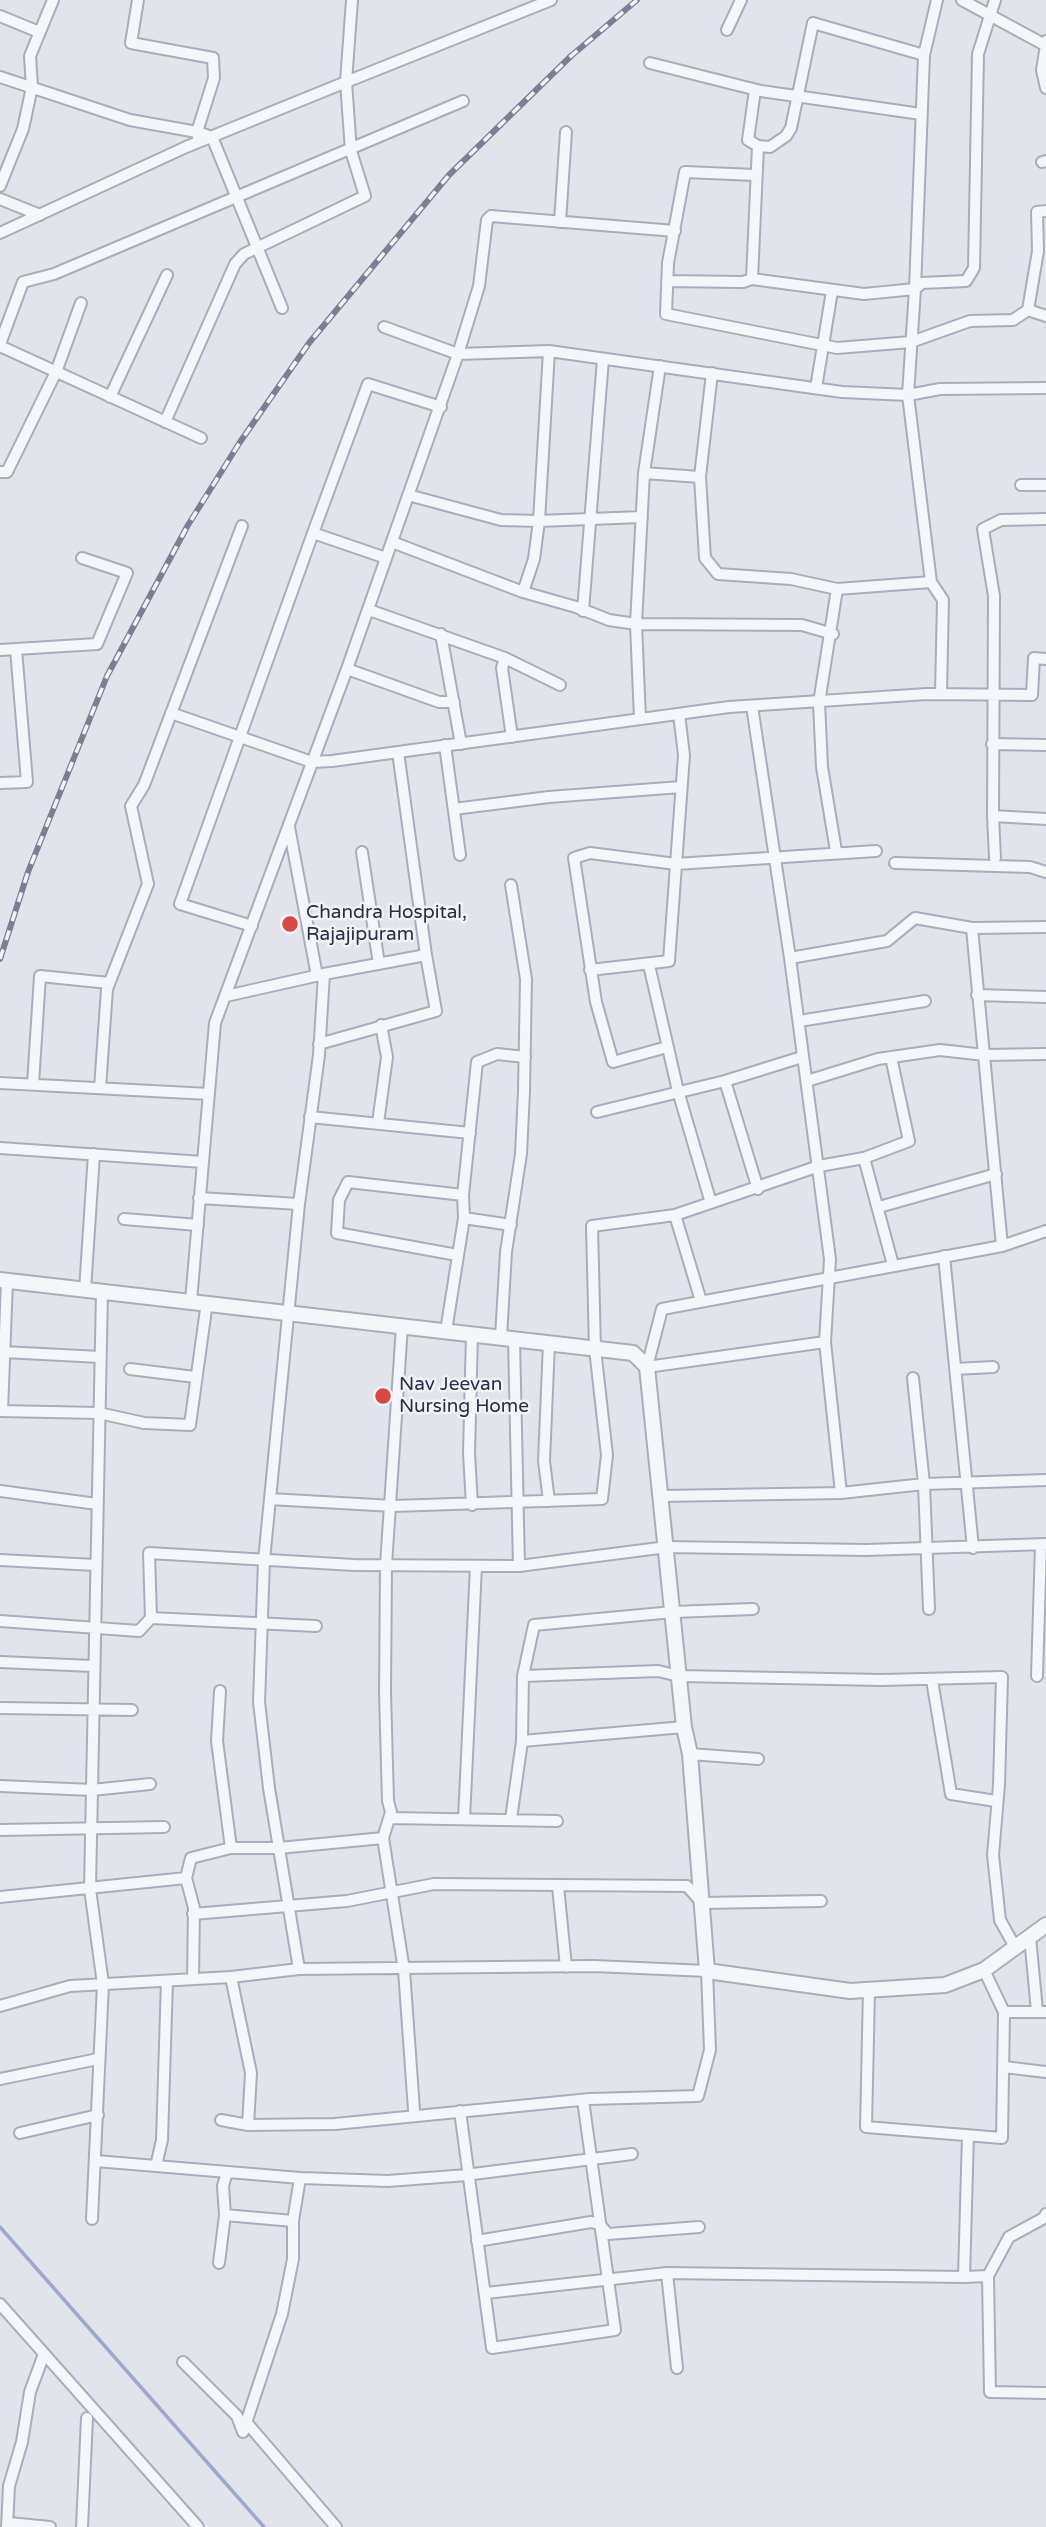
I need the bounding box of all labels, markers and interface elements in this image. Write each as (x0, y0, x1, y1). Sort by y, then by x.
place label: Chandra Hospital, Rajajipuram (306, 902, 467, 946)
marker: Chandra Hospital, Rajajipuram (280, 914, 300, 934)
place label: Nav Jeevan Nursing Home (399, 1374, 529, 1418)
marker: Nav Jeevan Nursing Home (373, 1386, 393, 1406)

